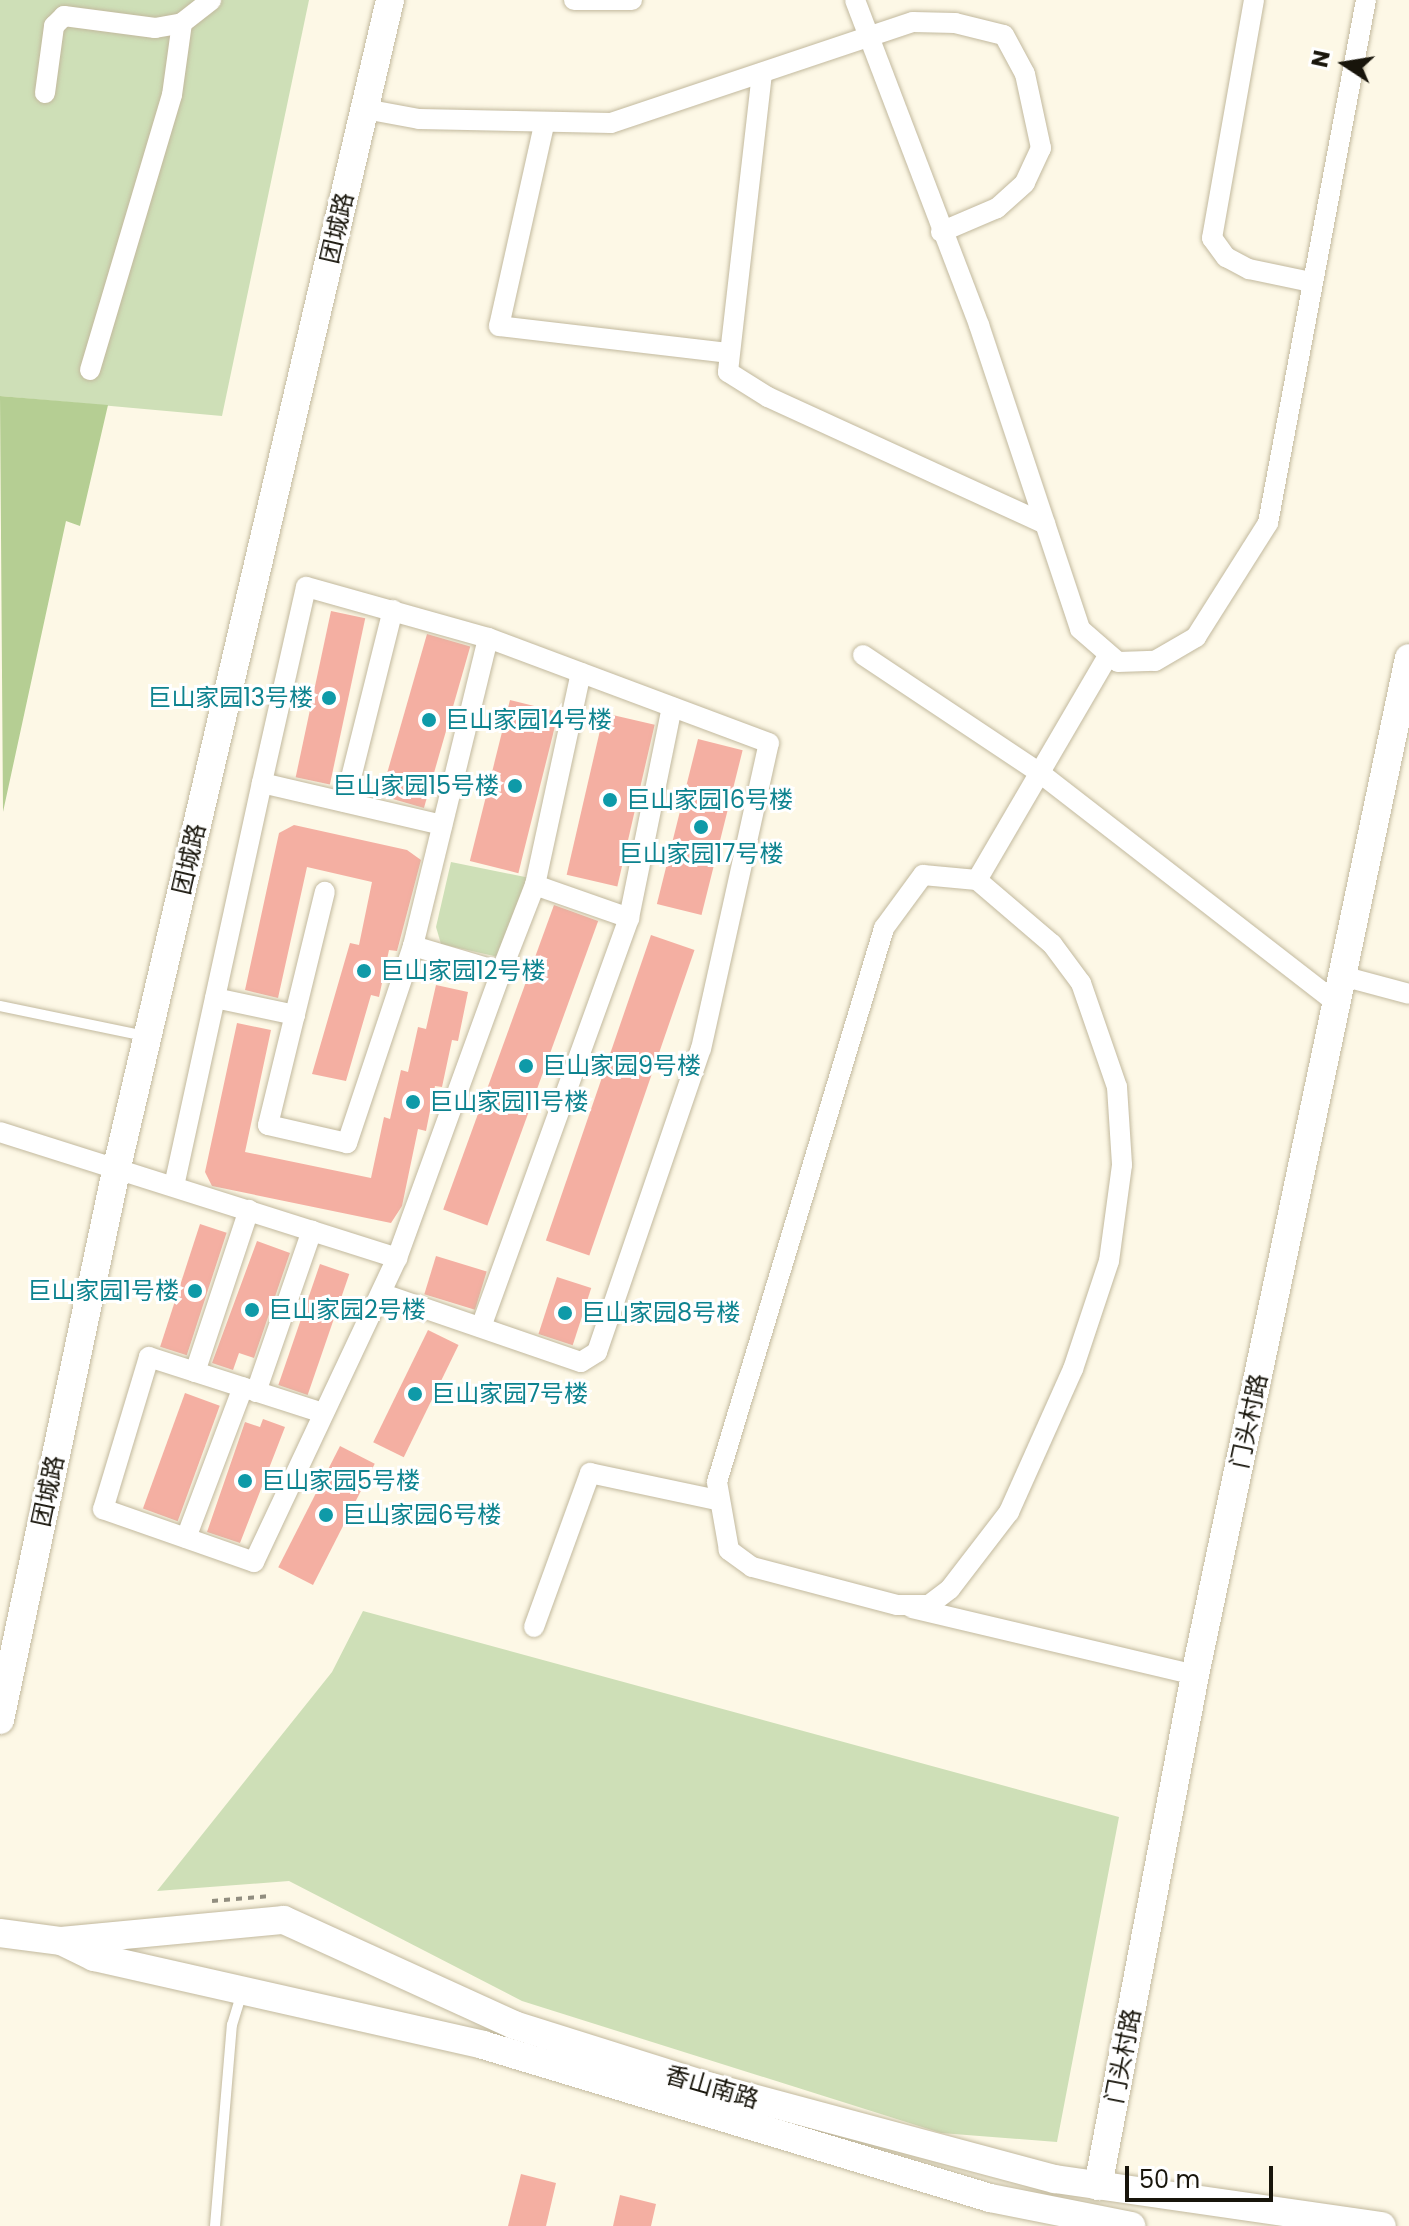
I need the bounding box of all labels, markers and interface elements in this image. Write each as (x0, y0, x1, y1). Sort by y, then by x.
north arrow (1305, 24, 1385, 104)
text: N (1304, 48, 1338, 70)
street label: 团城路 (315, 190, 359, 266)
place label: 巨山家园13号楼 (147, 684, 313, 712)
marker: 巨山家园13号楼 (320, 689, 338, 707)
place label: 巨山家园14号楼 (445, 706, 612, 734)
marker: 巨山家园14号楼 (420, 711, 438, 729)
place label: 巨山家园15号楼 (332, 772, 499, 800)
marker: 巨山家园15号楼 (506, 777, 524, 795)
place label: 巨山家园16号楼 (626, 786, 793, 814)
marker: 巨山家园16号楼 (601, 791, 619, 809)
marker: 巨山家园17号楼 (692, 818, 710, 836)
street label: 团城路 (167, 821, 211, 897)
place label: 巨山家园17号楼 (619, 840, 783, 868)
place label: 巨山家园12号楼 (380, 957, 545, 985)
marker: 巨山家园12号楼 (355, 962, 373, 980)
place label: 巨山家园9号楼 (542, 1052, 701, 1080)
marker: 巨山家园9号楼 (517, 1057, 535, 1075)
place label: 巨山家园11号楼 (429, 1088, 588, 1116)
marker: 巨山家园11号楼 (404, 1093, 422, 1111)
place label: 巨山家园1号楼 (27, 1277, 179, 1305)
marker: 巨山家园1号楼 (186, 1282, 204, 1300)
place label: 巨山家园2号楼 (268, 1296, 426, 1324)
place label: 巨山家园8号楼 (581, 1299, 740, 1327)
marker: 巨山家园2号楼 (243, 1301, 261, 1319)
marker: 巨山家园8号楼 (556, 1304, 574, 1322)
street label: 门头村路 (1225, 1371, 1273, 1471)
place label: 巨山家园7号楼 (431, 1380, 588, 1408)
marker: 巨山家园7号楼 (406, 1385, 424, 1403)
street label: 团城路 (26, 1453, 70, 1529)
place label: 巨山家园5号楼 (261, 1467, 420, 1495)
marker: 巨山家园5号楼 (236, 1472, 254, 1490)
place label: 巨山家园6号楼 (342, 1501, 501, 1529)
marker: 巨山家园6号楼 (317, 1506, 335, 1524)
street label: 门头村路 (1100, 2006, 1146, 2106)
street label: 香山南路 (662, 2060, 762, 2114)
scale bar (1129, 2150, 1277, 2200)
text: 50 m (1139, 2163, 1200, 2196)

